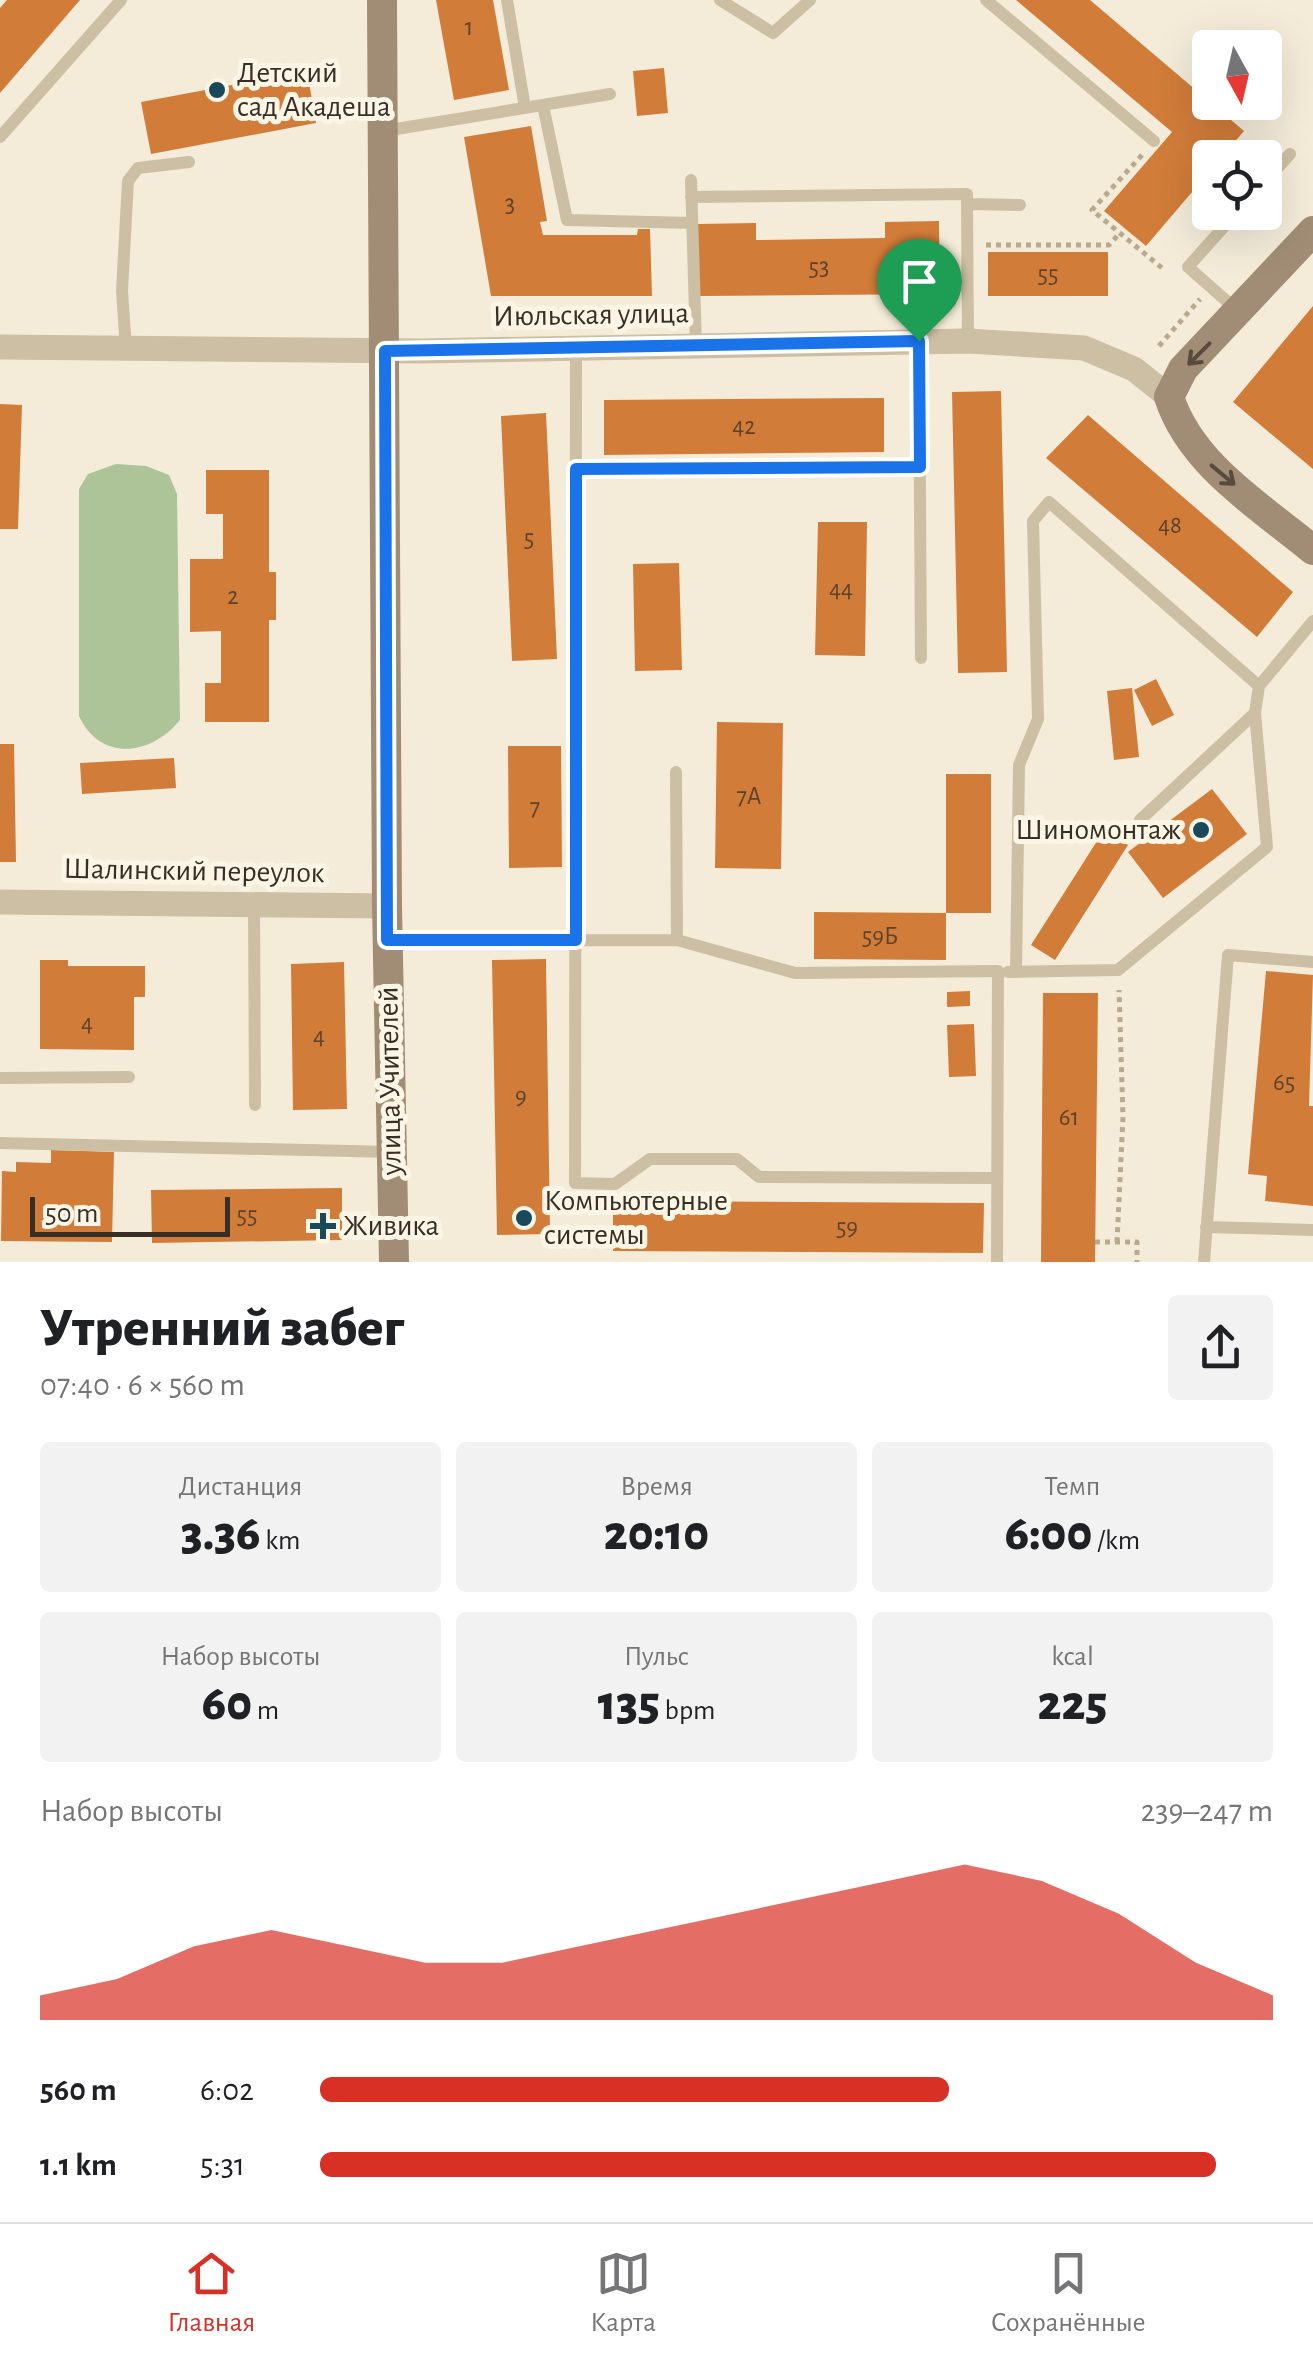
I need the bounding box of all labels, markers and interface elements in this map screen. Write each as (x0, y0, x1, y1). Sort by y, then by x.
house number: 1 (465, 15, 473, 40)
north arrow (1192, 30, 1282, 120)
map controls (1192, 30, 1282, 230)
place label: Детский сад Акадеша (237, 58, 391, 122)
marker: Детский сад Акадеша (206, 79, 228, 101)
button: locate (1192, 140, 1282, 230)
house number: 3 (505, 192, 515, 217)
pin (877, 239, 962, 342)
icon: arrive (892, 254, 947, 309)
house number: 53 (809, 255, 829, 280)
house number: 55 (1038, 262, 1058, 287)
street label: Июльская улица (493, 298, 689, 332)
one-way arrow (1187, 341, 1211, 365)
house number: 42 (732, 414, 756, 439)
one-way arrow (1210, 464, 1236, 486)
house number: 48 (1158, 513, 1182, 538)
house number: 5 (524, 526, 534, 551)
house number: 44 (829, 577, 853, 602)
house number: 2 (227, 584, 239, 609)
house number: 7А (736, 784, 762, 809)
house number: 7 (530, 795, 540, 820)
place label: Шиномонтаж (1015, 815, 1181, 845)
marker: Шиномонтаж (1190, 819, 1212, 841)
street label: Шалинский переулок (63, 854, 325, 888)
house number: 59Б (862, 924, 898, 949)
street label: улица Учителей (373, 986, 407, 1177)
house number: 4 (81, 1011, 93, 1036)
house number: 4 (313, 1024, 325, 1049)
house number: 65 (1273, 1070, 1295, 1095)
house number: 9 (515, 1084, 527, 1109)
house number: 61 (1059, 1105, 1079, 1130)
place label: Компьютерные системы (544, 1186, 728, 1250)
scale bar (30, 1192, 230, 1236)
text: 50 m (45, 1200, 99, 1228)
house number: 55 (237, 1203, 257, 1228)
marker: Компьютерные системы (513, 1207, 535, 1229)
place label: Живика (343, 1211, 439, 1241)
marker: Живика (312, 1215, 334, 1237)
house number: 59 (836, 1215, 858, 1240)
button: share (1168, 1295, 1273, 1400)
text: Утренний забег (40, 1301, 404, 1356)
text: 07:40 · 6 × 560 m (40, 1369, 245, 1401)
text: Дистанция (179, 1473, 302, 1501)
text: Время (620, 1473, 693, 1501)
text: Темп (1045, 1473, 1100, 1501)
text: 3.36 (181, 1509, 261, 1559)
text: 20:10 (604, 1509, 709, 1559)
text: 6:00 (1005, 1509, 1092, 1559)
text: km (261, 1527, 300, 1555)
text: /km (1092, 1527, 1140, 1555)
text: Набор высоты (160, 1643, 321, 1671)
text: Пульс (624, 1643, 689, 1671)
text: kcal (1051, 1643, 1094, 1671)
text: 60 (202, 1679, 252, 1729)
text: 135 (598, 1679, 660, 1729)
text: 225 (1038, 1679, 1107, 1729)
text: m (252, 1697, 279, 1725)
text: bpm (660, 1697, 715, 1725)
text: Набор высоты (40, 1795, 223, 1827)
text: 239–247 m (1141, 1795, 1273, 1827)
text: 560 m (40, 2074, 117, 2106)
text: 6:02 (200, 2074, 254, 2106)
text: 1.1 km (40, 2149, 117, 2181)
text: 5:31 (200, 2149, 245, 2181)
tab: Главная (167, 2246, 255, 2340)
tab: Карта (590, 2246, 656, 2340)
tab: Сохранённые (991, 2246, 1146, 2340)

